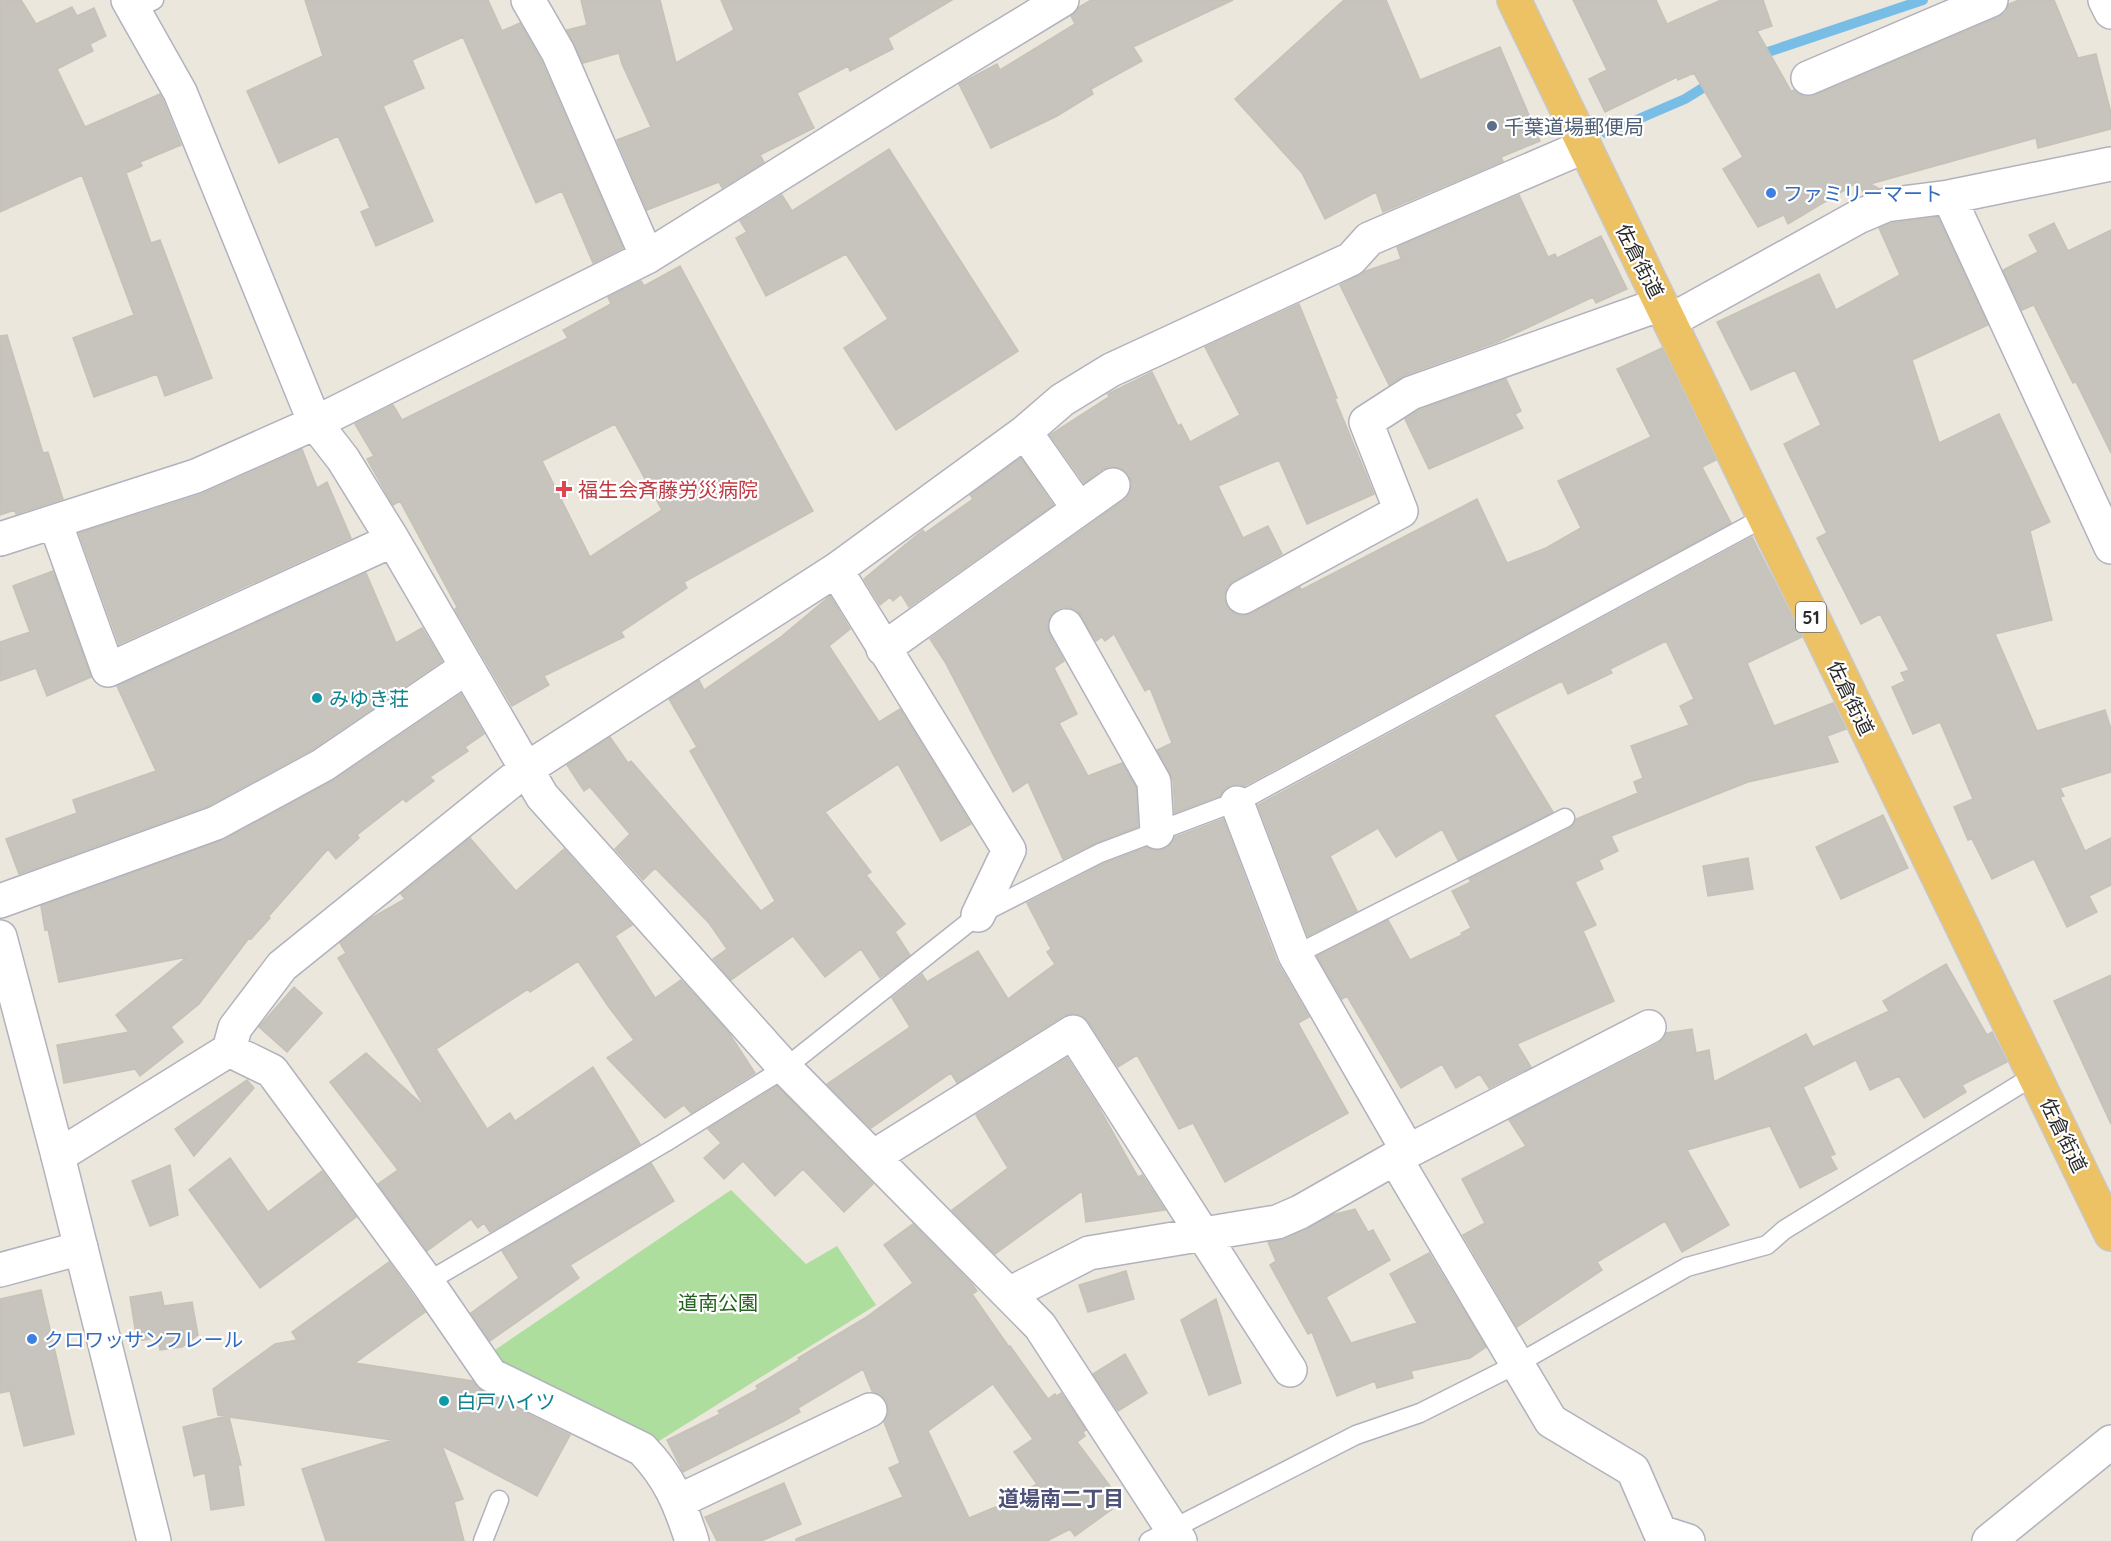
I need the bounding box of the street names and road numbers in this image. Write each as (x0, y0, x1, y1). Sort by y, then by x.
street label: 佐倉街道 (1611, 220, 1669, 302)
road number: 51 (1796, 602, 1826, 632)
street label: 佐倉街道 (1822, 657, 1880, 739)
street label: 佐倉街道 (2035, 1094, 2093, 1176)

